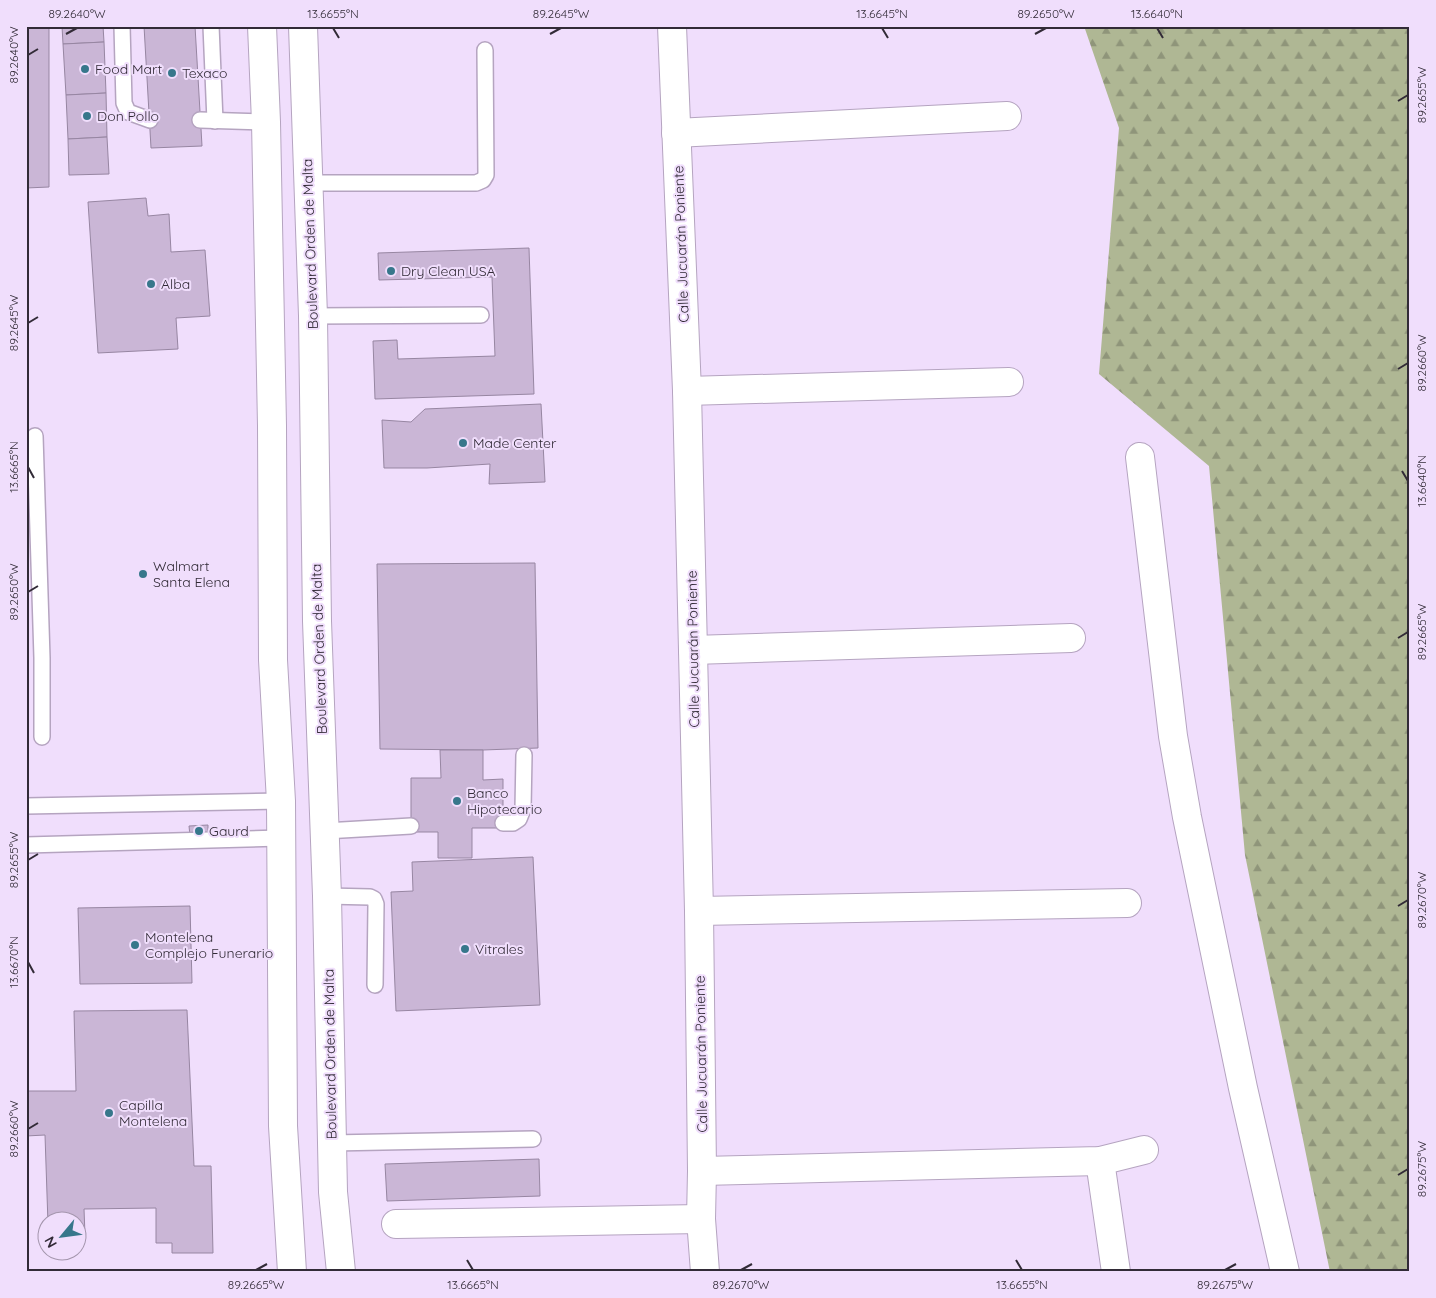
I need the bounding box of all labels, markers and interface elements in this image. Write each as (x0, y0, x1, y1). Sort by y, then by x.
text: 89.2640°W (48, 6, 106, 21)
text: 13.6655°N (307, 6, 359, 21)
text: 89.2645°W (533, 6, 590, 21)
text: 13.6645°N (856, 6, 908, 21)
text: 89.2650°W (1017, 6, 1075, 21)
text: 13.6640°N (1131, 6, 1183, 21)
text: 89.2640°W (6, 26, 21, 84)
place label: Food Mart (95, 60, 162, 78)
marker: Food Mart (79, 63, 91, 75)
place label: Texaco (182, 64, 228, 82)
text: 89.2655°W (1414, 66, 1429, 123)
marker: Texaco (166, 67, 178, 79)
place label: Don Pollo (97, 107, 159, 125)
marker: Don Pollo (81, 110, 93, 122)
street label: Boulevard Orden de Malta (298, 158, 322, 330)
street label: Calle Jucuarán Poniente (669, 165, 693, 323)
place label: Dry Clean USA (401, 262, 496, 280)
marker: Dry Clean USA (385, 265, 397, 277)
place label: Alba (161, 275, 190, 293)
marker: Alba (145, 278, 157, 290)
text: 89.2645°W (6, 294, 21, 351)
text: 89.2660°W (1414, 334, 1429, 392)
place label: Made Center (473, 434, 557, 452)
marker: Made Center (457, 437, 469, 449)
text: 13.6665°N (6, 441, 21, 493)
text: 13.6640°N (1414, 455, 1429, 507)
place label: Walmart Santa Elena (153, 557, 230, 591)
text: 89.2650°W (6, 563, 21, 621)
street label: Boulevard Orden de Malta (307, 563, 331, 735)
marker: Walmart Santa Elena (137, 568, 149, 580)
street label: Calle Jucuarán Poniente (683, 570, 703, 728)
text: 89.2665°W (1414, 603, 1429, 660)
place label: Banco Hipotecario (467, 784, 542, 818)
marker: Banco Hipotecario (451, 795, 463, 807)
place label: Gaurd (209, 822, 249, 840)
marker: Gaurd (193, 825, 205, 837)
text: 89.2655°W (6, 831, 21, 888)
text: 89.2670°W (1414, 871, 1429, 928)
place label: Montelena Complejo Funerario (145, 928, 273, 962)
text: 13.6670°N (6, 936, 21, 988)
marker: Montelena Complejo Funerario (129, 939, 141, 951)
place label: Vitrales (475, 940, 523, 958)
marker: Vitrales (459, 943, 471, 955)
street label: Boulevard Orden de Malta (320, 969, 340, 1139)
street label: Calle Jucuarán Poniente (691, 975, 711, 1133)
place label: Capilla Montelena (119, 1096, 187, 1130)
text: 89.2660°W (6, 1100, 21, 1158)
marker: Capilla Montelena (103, 1107, 115, 1119)
text: 89.2675°W (1414, 1140, 1429, 1197)
north arrow (38, 1210, 88, 1260)
text: N (40, 1233, 61, 1251)
text: 89.2665°W (228, 1277, 285, 1292)
text: 13.6665°N (447, 1277, 499, 1292)
text: 89.2670°W (713, 1277, 770, 1292)
text: 13.6655°N (996, 1277, 1048, 1292)
text: 89.2675°W (1197, 1277, 1254, 1292)

